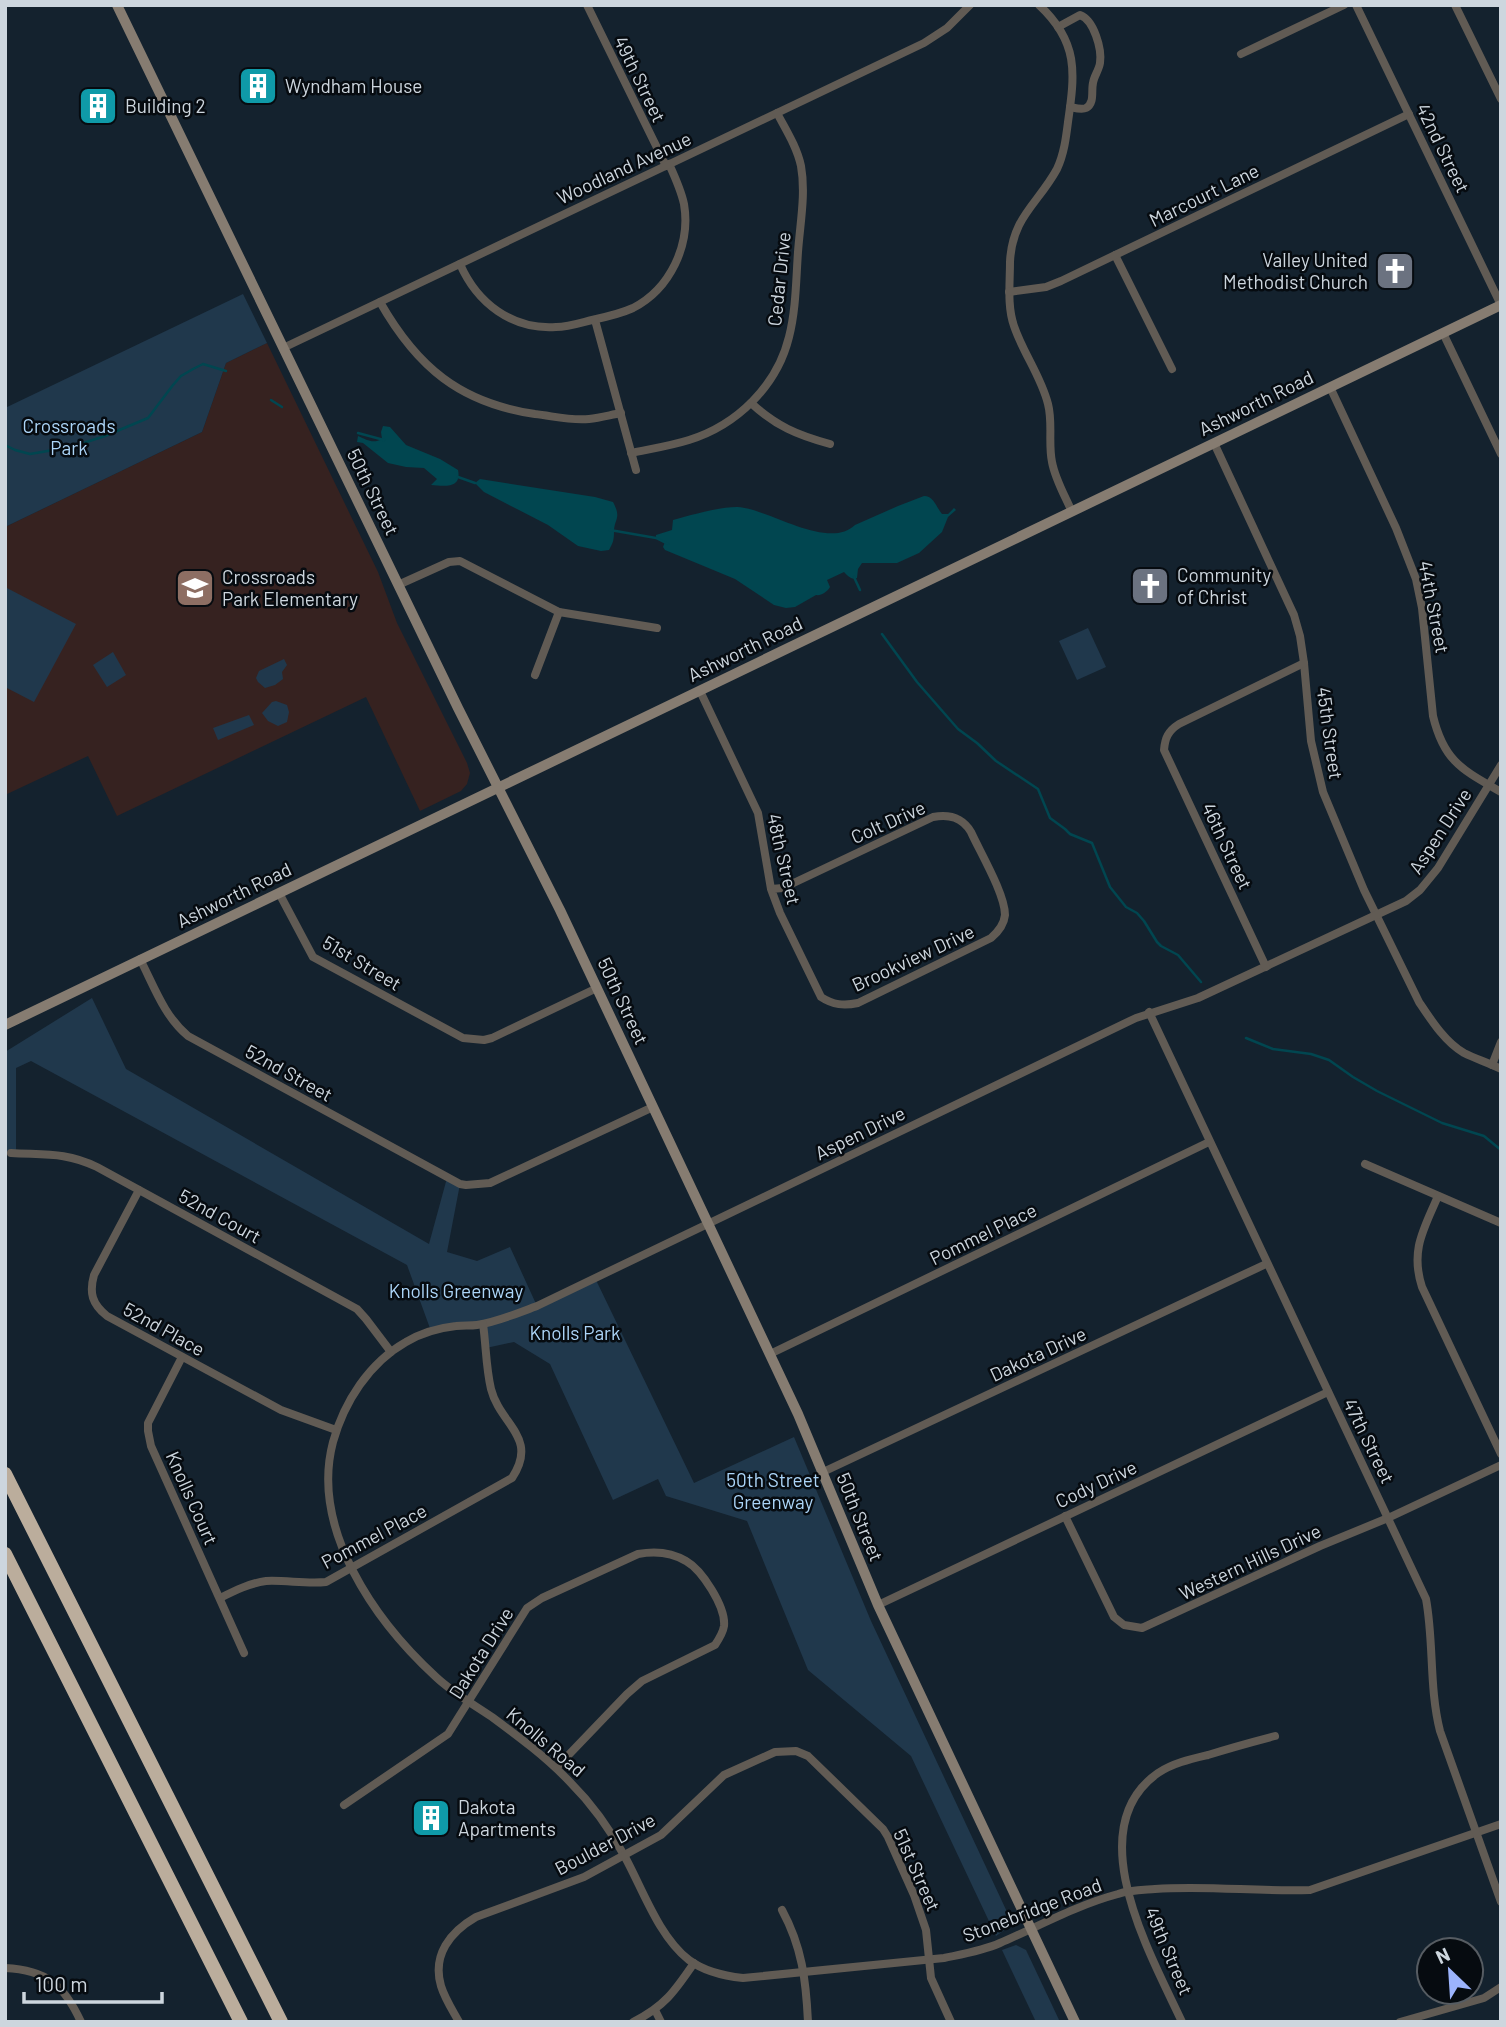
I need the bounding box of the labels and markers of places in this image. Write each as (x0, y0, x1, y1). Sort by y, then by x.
building icon: Wyndham House (237, 65, 279, 107)
place label: Wyndham House (285, 74, 422, 97)
building icon: Building 2 (77, 85, 119, 127)
place label: Building 2 (125, 94, 206, 117)
place label: Valley United Methodist Church (1223, 248, 1368, 293)
church icon: Valley United Methodist Church (1374, 250, 1416, 292)
place label: Community of Christ (1177, 563, 1271, 608)
place label: Crossroads Park Elementary (222, 565, 358, 610)
church icon: Community of Christ (1129, 565, 1171, 607)
school or university icon: Crossroads Park Elementary (174, 567, 216, 609)
place label: Dakota Apartments (458, 1795, 556, 1840)
building icon: Dakota Apartments (410, 1797, 452, 1839)

